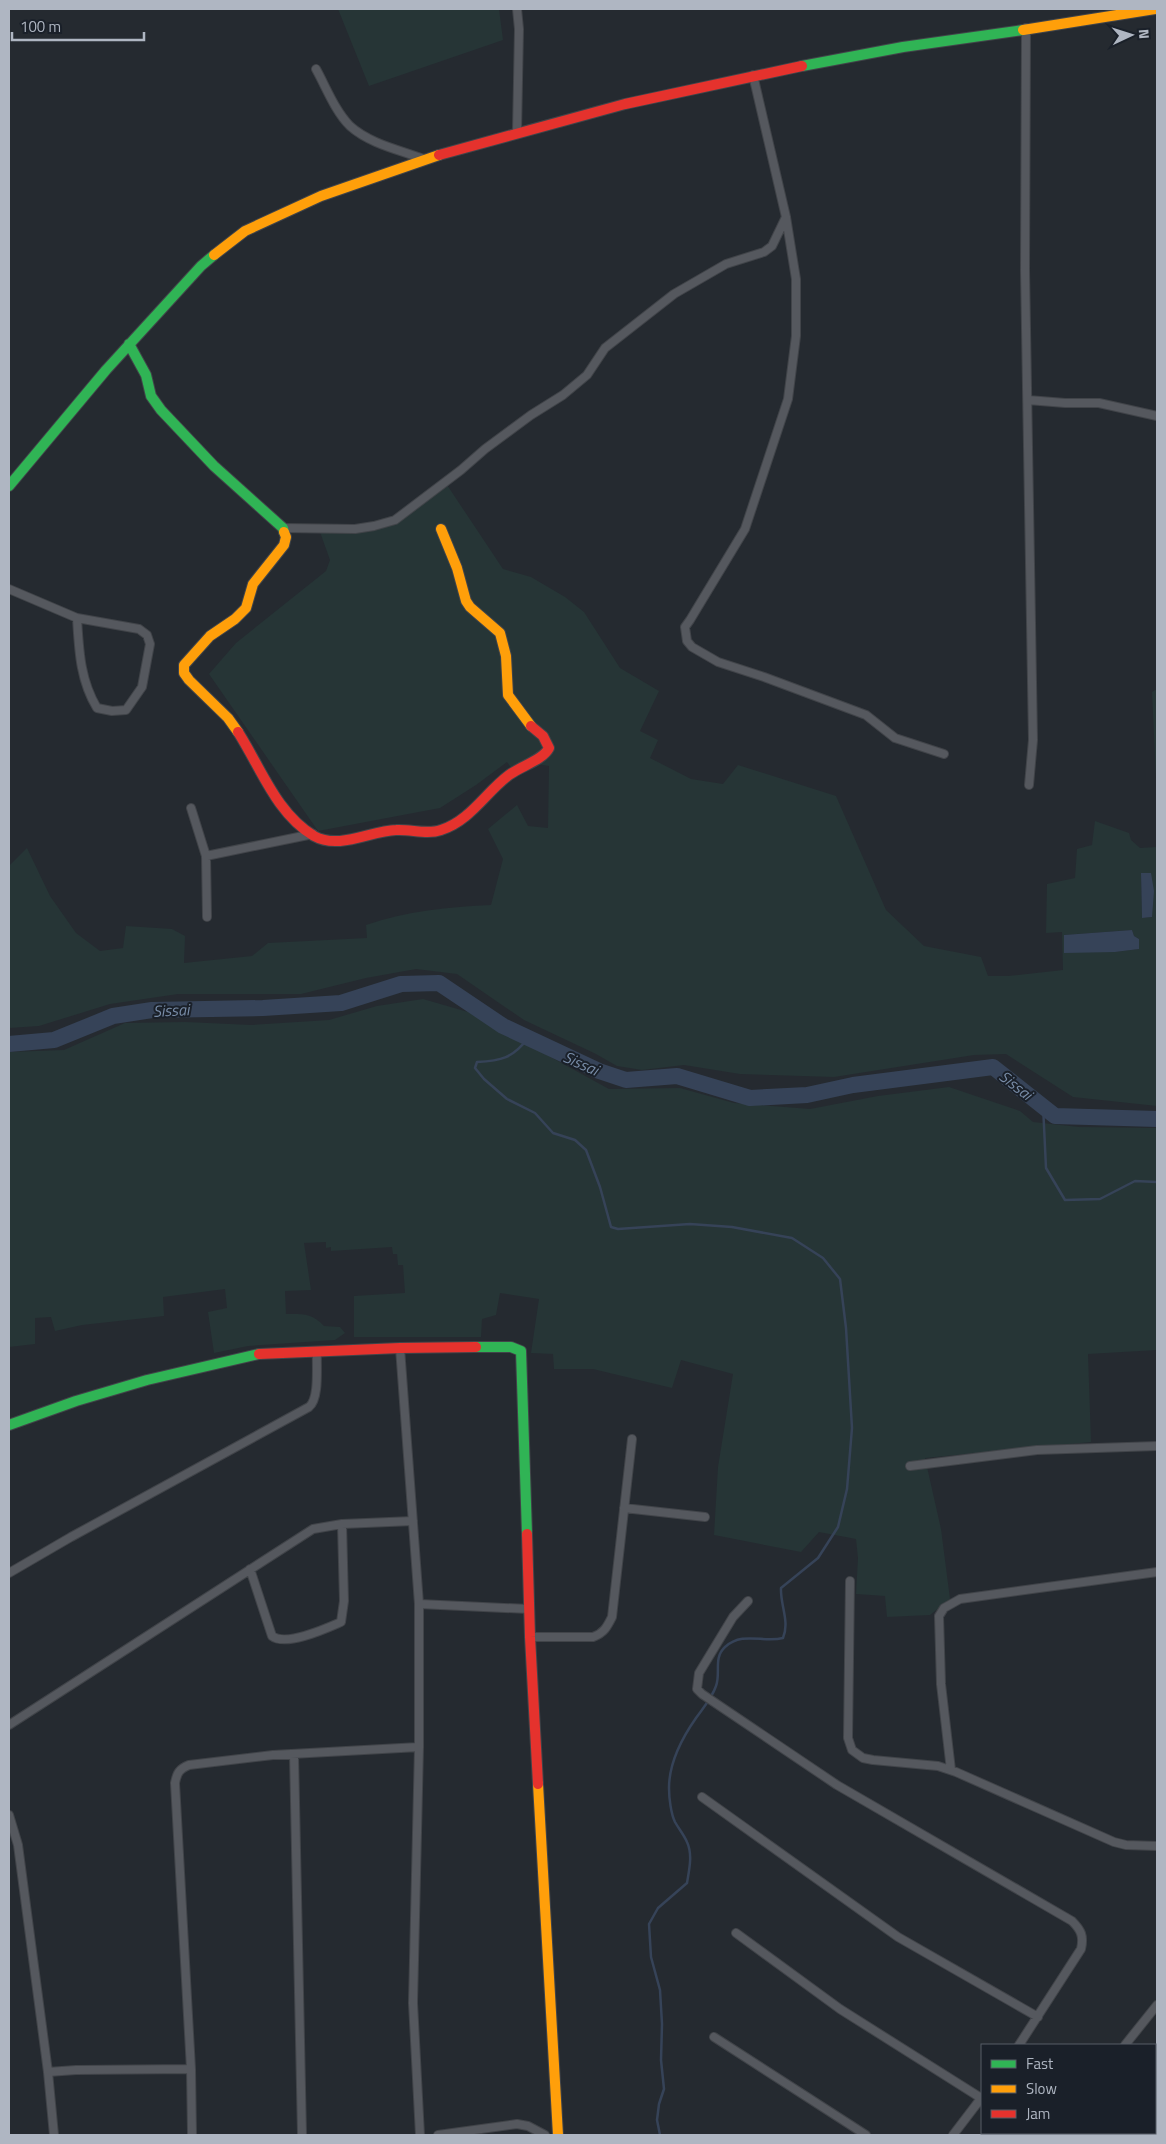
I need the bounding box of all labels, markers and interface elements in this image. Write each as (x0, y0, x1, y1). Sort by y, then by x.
scale bar (12, 10, 145, 42)
north arrow (1106, 10, 1156, 60)
text: 100 m (20, 15, 61, 38)
text: N (1134, 28, 1155, 40)
water label: Sissai (152, 997, 191, 1023)
water label: Sissai (560, 1045, 604, 1082)
water label: Sissai (994, 1064, 1039, 1107)
legend (981, 2044, 1156, 2134)
text: Fast (1026, 2052, 1054, 2075)
text: Slow (1026, 2077, 1057, 2100)
text: Jam (1026, 2102, 1050, 2125)

